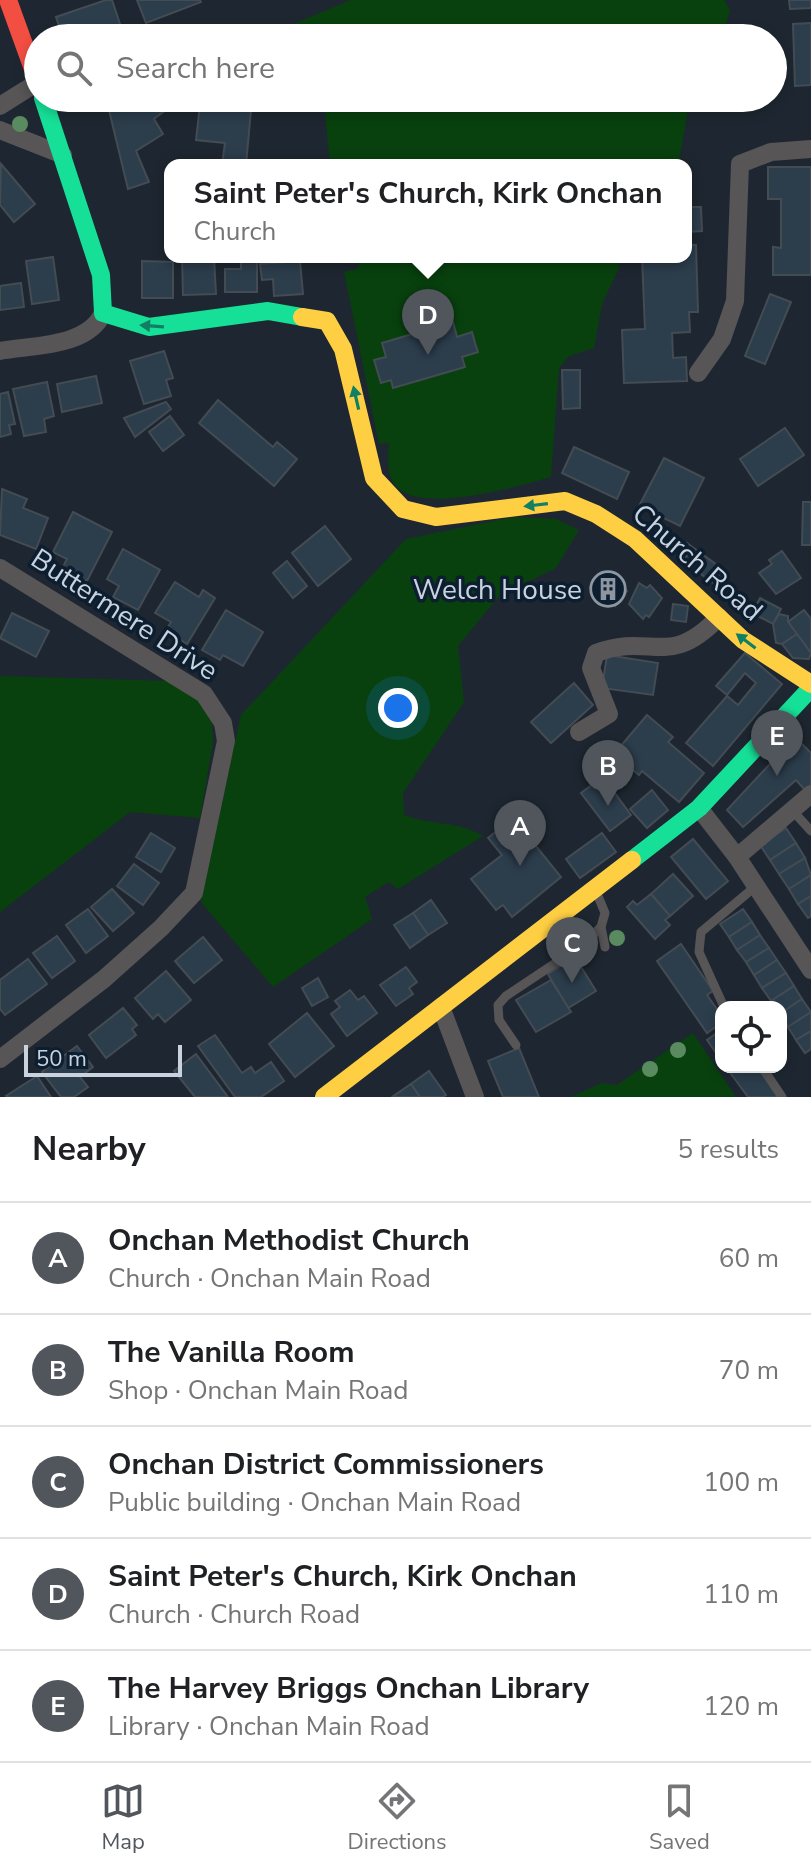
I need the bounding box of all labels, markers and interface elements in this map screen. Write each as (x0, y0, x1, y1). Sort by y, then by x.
search box (24, 24, 787, 112)
icon: search (52, 46, 96, 90)
text: Search here (116, 48, 275, 89)
popup (164, 159, 692, 263)
text: Saint Peter's Church, Kirk Onchan (194, 173, 662, 214)
text: Church (194, 214, 276, 249)
pin: D (402, 289, 454, 355)
one-way arrow (139, 319, 164, 332)
one-way arrow (349, 385, 362, 410)
street label: Church Road (624, 495, 771, 630)
one-way arrow (523, 498, 548, 511)
street label: Buttermere Drive (24, 540, 225, 690)
building icon: Welch House (589, 570, 627, 608)
place label: Welch House (413, 571, 582, 609)
one-way arrow (736, 633, 756, 649)
your location (378, 688, 418, 728)
pin: E (751, 710, 803, 776)
pin: B (582, 740, 634, 806)
pin: A (494, 800, 546, 866)
pin: C (546, 917, 598, 983)
map controls (715, 1001, 787, 1073)
button: locate (715, 1001, 787, 1073)
scale bar (24, 1041, 182, 1077)
text: 50 m (36, 1044, 87, 1074)
text: Nearby (32, 1126, 146, 1172)
text: 5 results (678, 1132, 779, 1167)
text: Onchan Methodist Church (108, 1220, 470, 1261)
text: A (48, 1241, 68, 1276)
text: 60 m (719, 1241, 779, 1276)
text: Church · Onchan Main Road (108, 1261, 431, 1296)
text: The Vanilla Room (108, 1332, 354, 1373)
text: B (49, 1353, 67, 1388)
text: 70 m (719, 1353, 779, 1388)
text: Shop · Onchan Main Road (108, 1373, 408, 1408)
text: Onchan District Commissioners (108, 1444, 544, 1485)
text: C (49, 1465, 67, 1500)
text: 100 m (703, 1465, 779, 1500)
text: Public building · Onchan Main Road (108, 1485, 521, 1520)
text: Saint Peter's Church, Kirk Onchan (108, 1556, 577, 1597)
text: D (48, 1577, 68, 1612)
text: 110 m (703, 1577, 779, 1612)
text: Church · Church Road (108, 1597, 360, 1632)
text: The Harvey Briggs Onchan Library (108, 1668, 589, 1709)
text: E (50, 1689, 66, 1724)
text: 120 m (703, 1689, 779, 1724)
text: Library · Onchan Main Road (108, 1709, 430, 1744)
tab: Map (101, 1779, 145, 1857)
tab: Directions (348, 1779, 447, 1857)
tab: Saved (649, 1779, 710, 1857)

